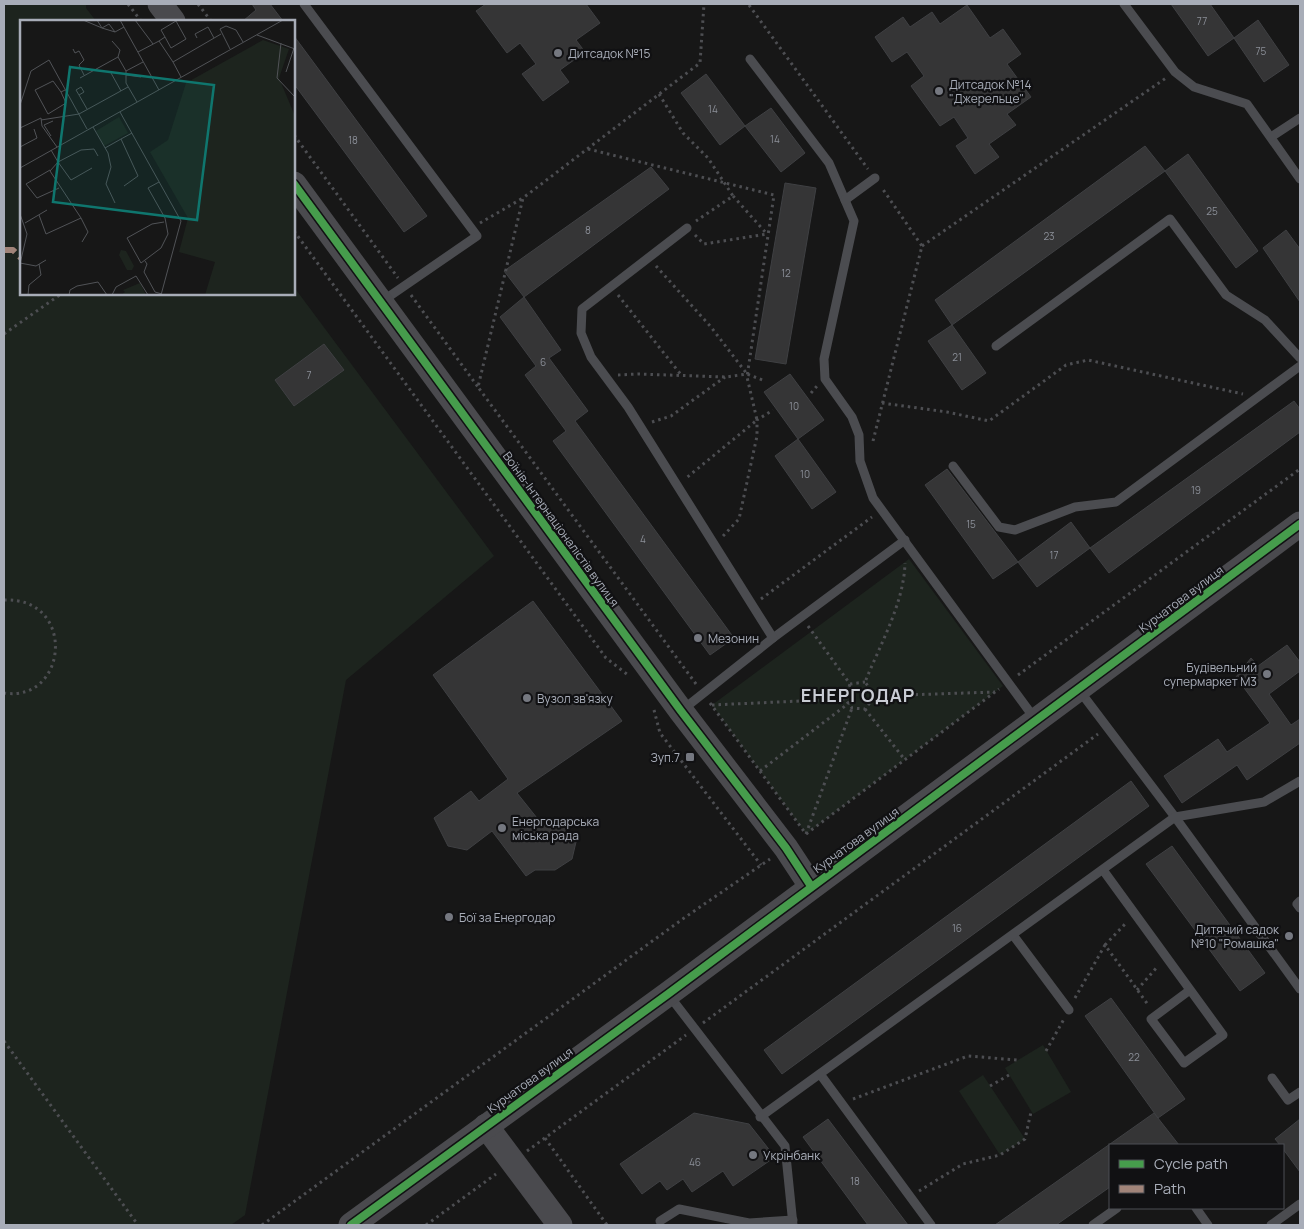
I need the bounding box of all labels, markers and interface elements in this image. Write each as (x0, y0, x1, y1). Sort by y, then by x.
house number: 77 (1197, 14, 1207, 28)
inset map (20, 20, 295, 295)
house number: 75 (1256, 44, 1267, 58)
place label: Дитсадок №15 (568, 45, 650, 62)
marker: Дитсадок №15 (552, 47, 564, 59)
place label: Дитсадок №14 "Джерельце" (949, 76, 1032, 107)
marker: Дитсадок №14 "Джерельце" (933, 85, 945, 97)
house number: 14 (708, 102, 718, 116)
house number: 14 (770, 132, 780, 146)
house number: 18 (348, 133, 358, 147)
house number: 25 (1206, 204, 1218, 218)
house number: 8 (585, 223, 591, 237)
house number: 23 (1043, 229, 1055, 243)
house number: 12 (781, 266, 791, 280)
house number: 21 (952, 350, 962, 364)
house number: 6 (540, 355, 546, 369)
house number: 7 (306, 368, 312, 382)
house number: 10 (789, 399, 799, 413)
street label: Воїнів-Інтернаціоналістів вулиця (499, 448, 623, 610)
house number: 10 (800, 467, 810, 481)
house number: 19 (1191, 483, 1201, 497)
house number: 15 (966, 517, 976, 531)
house number: 4 (640, 532, 646, 546)
house number: 17 (1050, 548, 1058, 562)
street label: Курчатова вулиця (1135, 562, 1227, 636)
place label: Мезонин (708, 630, 759, 647)
marker: Мезонин (692, 632, 704, 644)
place label: Будівельний супермаркет М3 (1163, 659, 1257, 690)
marker: Будівельний супермаркет М3 (1261, 668, 1273, 680)
district label: ЕНЕРГОДАР (801, 683, 915, 707)
place label: Вузол зв'язку (537, 690, 614, 707)
marker: Вузол зв'язку (521, 692, 533, 704)
place label: Зуп.7 (651, 749, 680, 766)
marker: Зуп.7 (684, 751, 696, 763)
street label: Курчатова вулиця (810, 803, 902, 877)
place label: Енергодарська міська рада (512, 813, 599, 844)
marker: Енергодарська міська рада (496, 822, 508, 834)
place label: Бої за Енергодар (459, 909, 555, 926)
marker: Бої за Енергодар (443, 911, 455, 923)
house number: 16 (952, 921, 962, 935)
place label: Дитячий садок №10 "Ромашка" (1191, 921, 1280, 952)
marker: Дитячий садок №10 "Ромашка" (1283, 930, 1295, 942)
street label: Курчатова вулиця (484, 1043, 576, 1117)
house number: 22 (1128, 1050, 1140, 1064)
legend (1109, 1144, 1284, 1209)
place label: Укрінбанк (763, 1147, 821, 1164)
marker: Укрінбанк (747, 1149, 759, 1161)
text: Cycle path (1154, 1153, 1228, 1174)
house number: 46 (689, 1155, 701, 1169)
house number: 18 (850, 1174, 860, 1188)
text: Path (1154, 1178, 1186, 1199)

